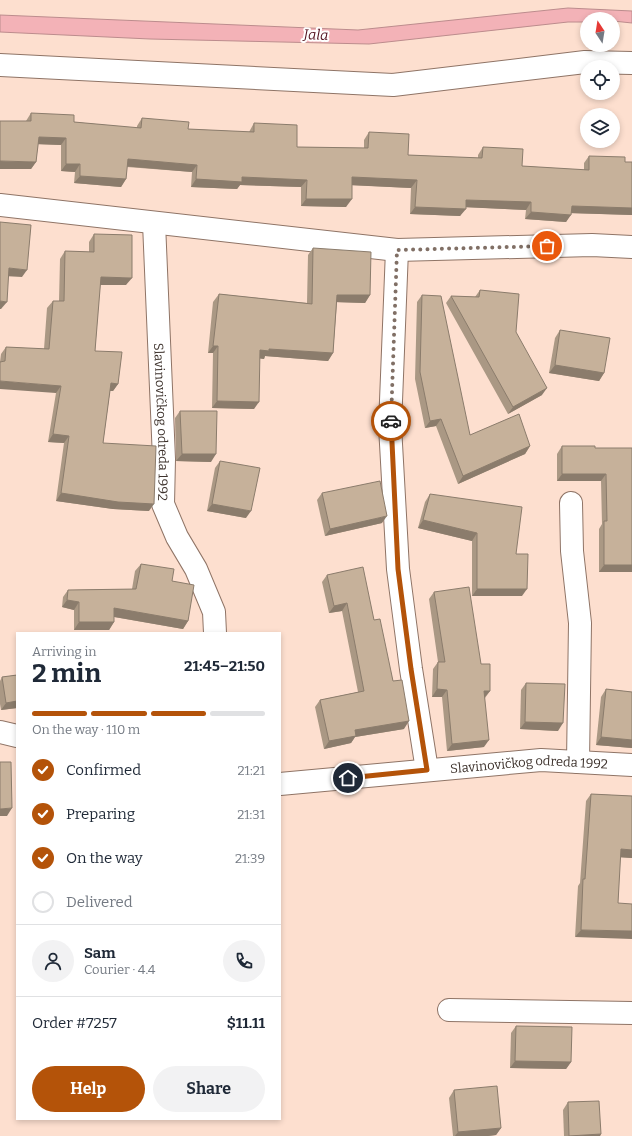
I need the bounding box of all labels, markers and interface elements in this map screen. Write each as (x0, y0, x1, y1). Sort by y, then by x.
north arrow (580, 12, 620, 52)
map controls (580, 12, 620, 148)
water label: Jala (301, 26, 329, 44)
button: locate (580, 60, 620, 100)
button: layers (580, 108, 620, 148)
pin (530, 229, 564, 263)
icon: bag (536, 235, 558, 257)
street label: Slavinovičkog odreda 1992 (152, 342, 172, 501)
courier (371, 401, 411, 441)
icon: car (380, 410, 402, 432)
text: Arriving in (32, 644, 97, 659)
text: 21:45–21:50 (184, 657, 265, 675)
text: 2 min (32, 658, 101, 689)
text: On the way · 110 m (32, 722, 140, 737)
street label: Slavinovičkog odreda 1992 (449, 752, 608, 776)
icon: check (32, 759, 54, 781)
text: Confirmed (66, 761, 141, 779)
pin (331, 761, 365, 795)
text: 21:21 (238, 763, 265, 778)
icon: home (337, 767, 359, 789)
icon: check (32, 803, 54, 825)
text: Preparing (66, 805, 135, 823)
text: 21:31 (237, 807, 265, 822)
icon: check (32, 847, 54, 869)
text: On the way (66, 849, 143, 867)
text: 21:39 (235, 851, 265, 866)
text: Delivered (66, 893, 133, 911)
button: person (32, 940, 74, 982)
button: phone (223, 940, 265, 982)
text: Sam (84, 944, 116, 962)
text: Courier · 4.4 (84, 962, 155, 977)
text: Order #7257 (32, 1014, 117, 1032)
text: $11.11 (227, 1014, 265, 1032)
button: Help (32, 1066, 145, 1112)
button: Share (153, 1066, 265, 1112)

